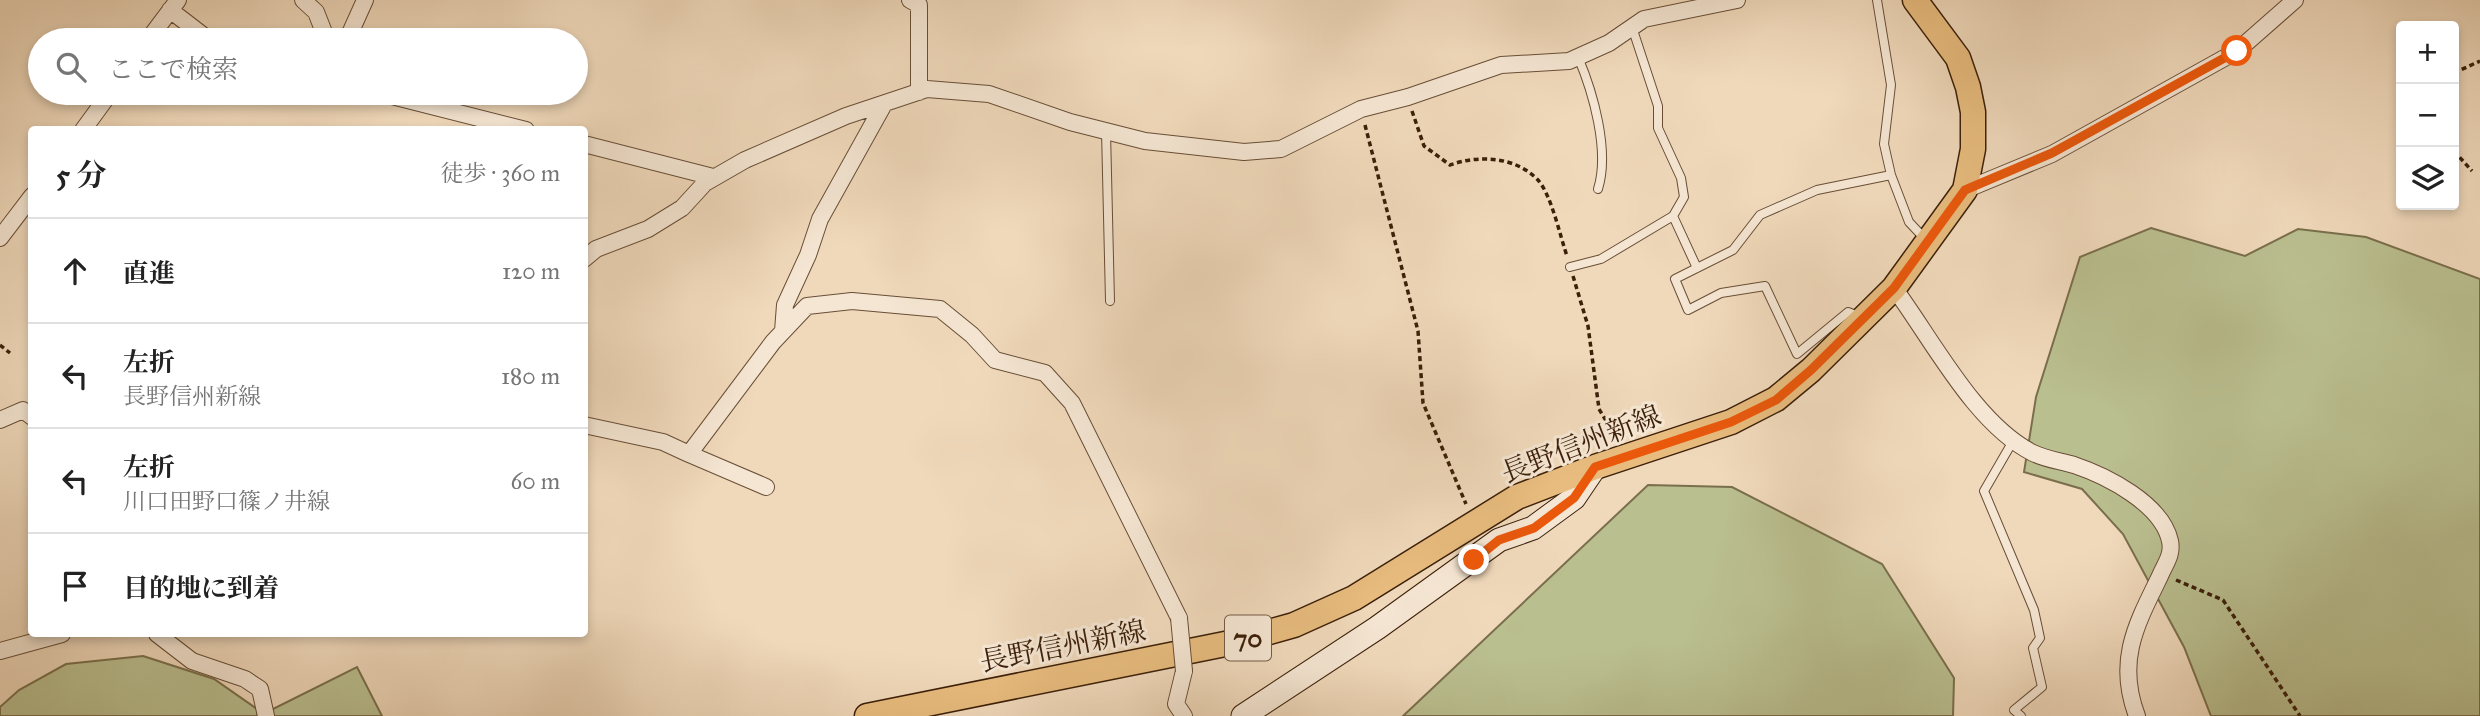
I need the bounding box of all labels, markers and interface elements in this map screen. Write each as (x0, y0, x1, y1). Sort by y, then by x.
map controls (2396, 21, 2459, 210)
button: + (2396, 21, 2459, 84)
search box (28, 28, 588, 105)
route start (2221, 35, 2252, 66)
icon: search (52, 48, 90, 86)
text: ここで検索 (108, 53, 238, 85)
button: − (2396, 84, 2459, 147)
button: layers (2396, 147, 2459, 210)
text: 5 分 (56, 157, 106, 193)
text: 徒歩 · 360 m (440, 159, 560, 187)
icon: ahead (56, 252, 94, 290)
text: 直進 (123, 257, 175, 289)
text: 120 m (502, 257, 560, 285)
text: 左折 (123, 346, 175, 378)
icon: left (56, 357, 94, 395)
text: 180 m (501, 362, 560, 390)
text: 長野信州新線 (123, 382, 261, 410)
street label: 長野信州新線 (1496, 398, 1666, 490)
text: 左折 (123, 451, 175, 483)
icon: left (56, 462, 94, 500)
text: 60 m (511, 467, 560, 495)
text: 川口田野口篠ノ井線 (123, 487, 330, 515)
route end (1458, 544, 1489, 575)
icon: arrive (56, 567, 94, 605)
text: 目的地に到着 (123, 572, 279, 604)
street label: 長野信州新線 (977, 613, 1149, 679)
road number: 70 (1225, 616, 1271, 660)

